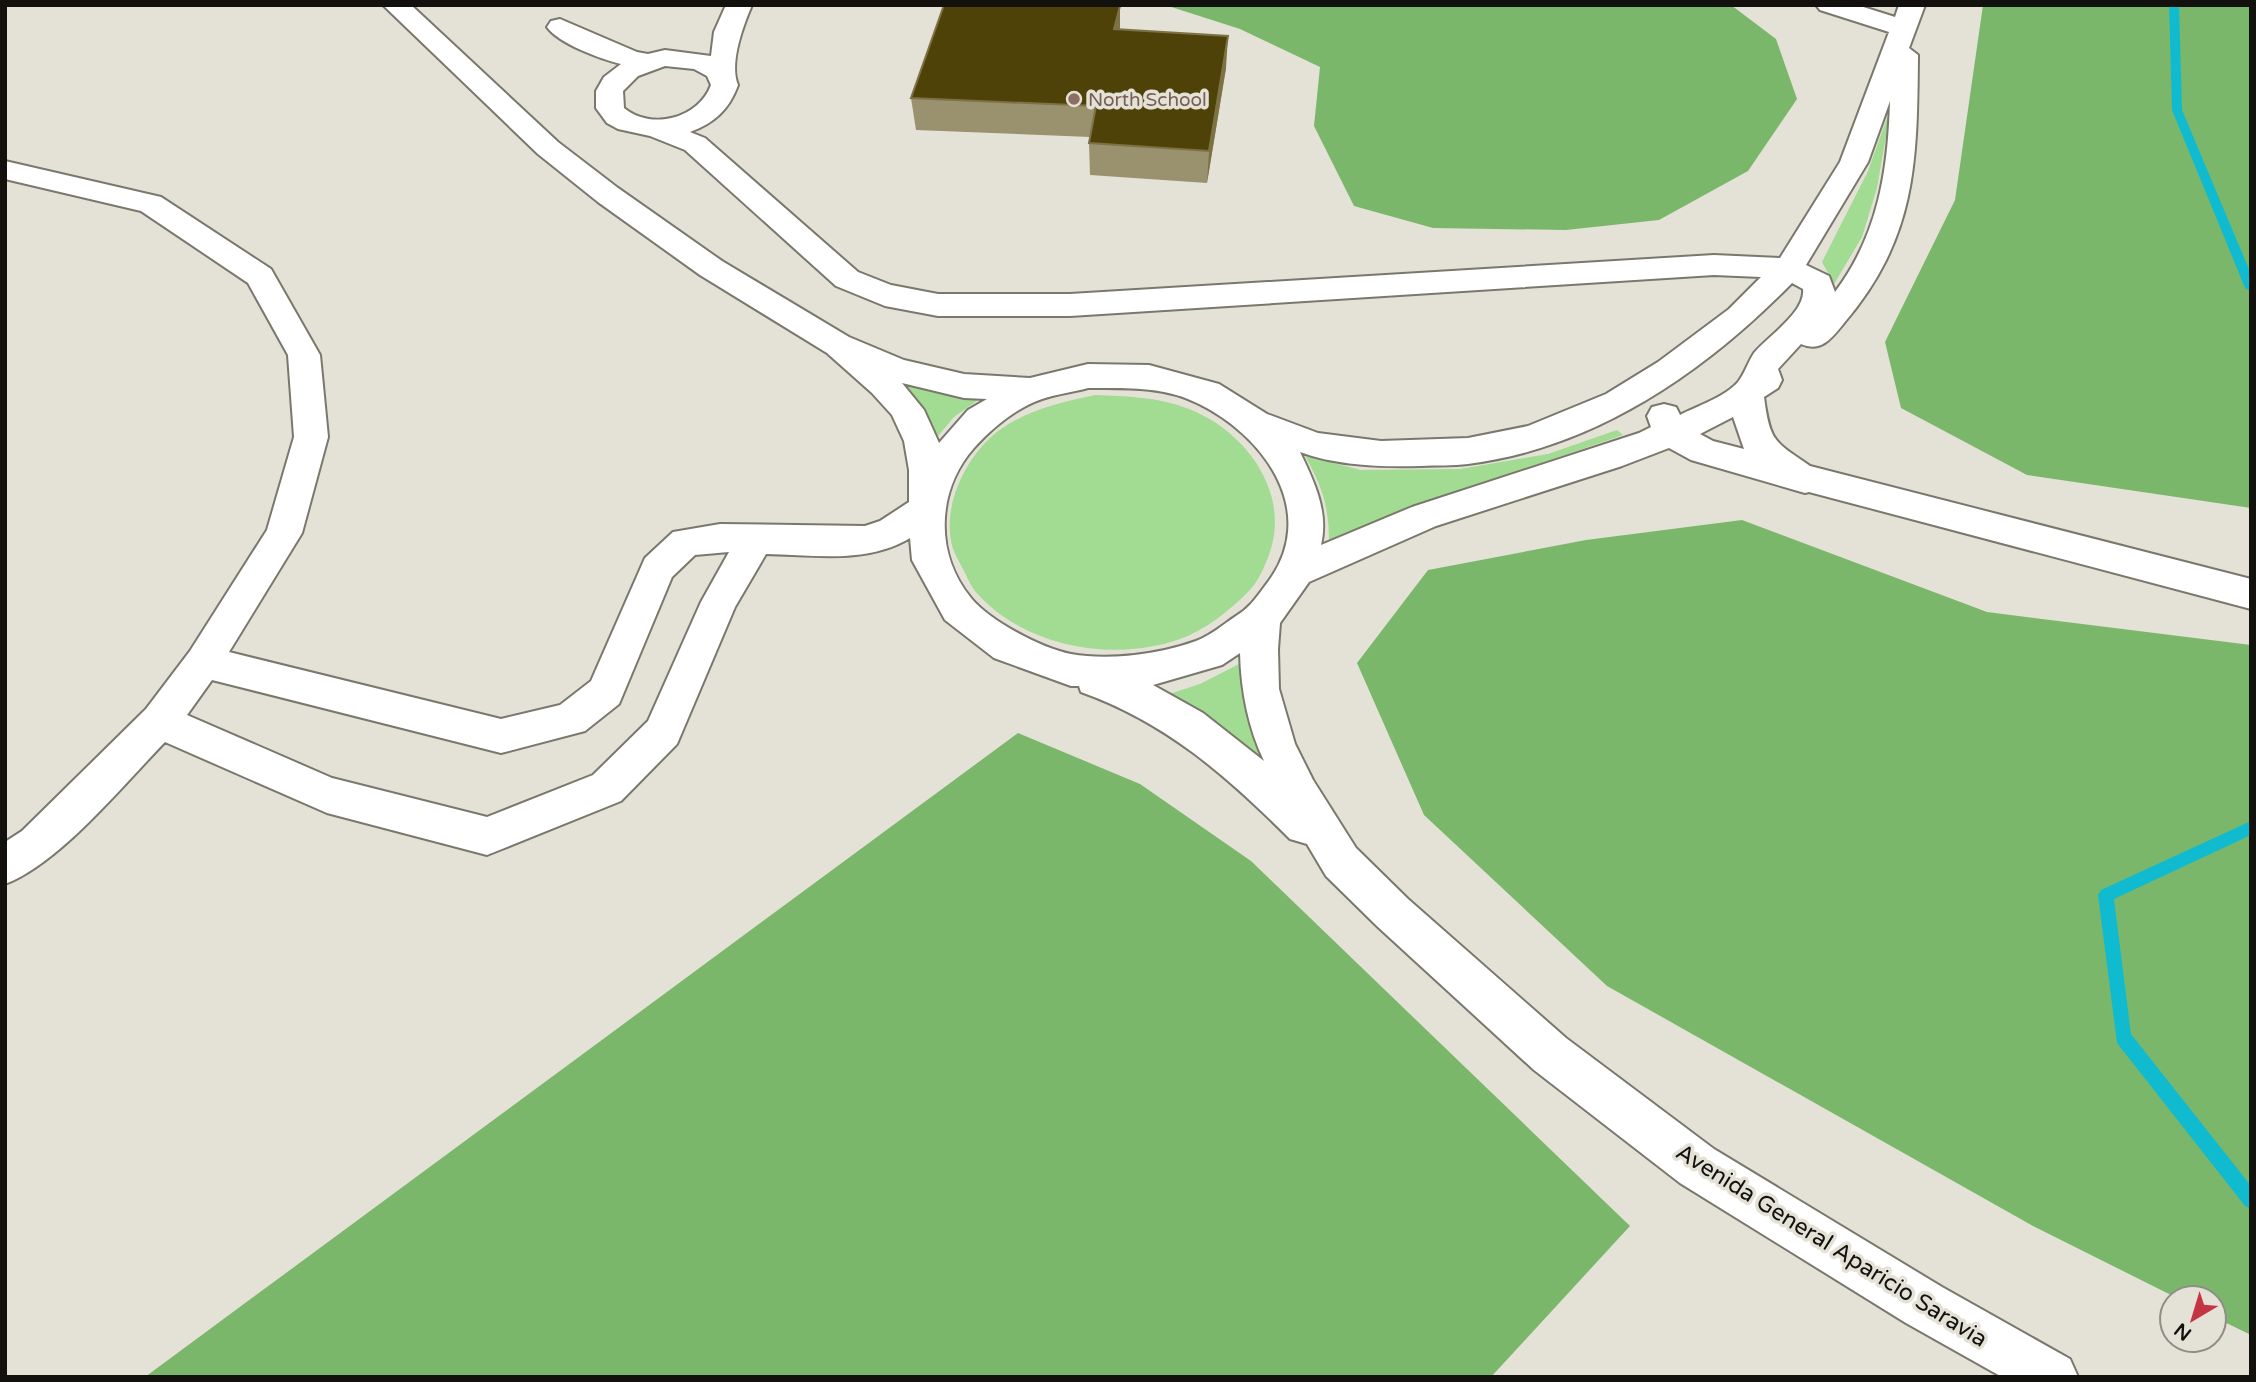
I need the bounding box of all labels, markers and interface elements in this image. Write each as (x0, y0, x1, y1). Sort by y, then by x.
place label: North School (1088, 89, 1207, 111)
marker: North School (1066, 91, 1082, 107)
street label: Avenida General Aparicio Saravia (1671, 1138, 1992, 1354)
north arrow (2158, 1284, 2228, 1354)
text: N (2170, 1318, 2196, 1345)

